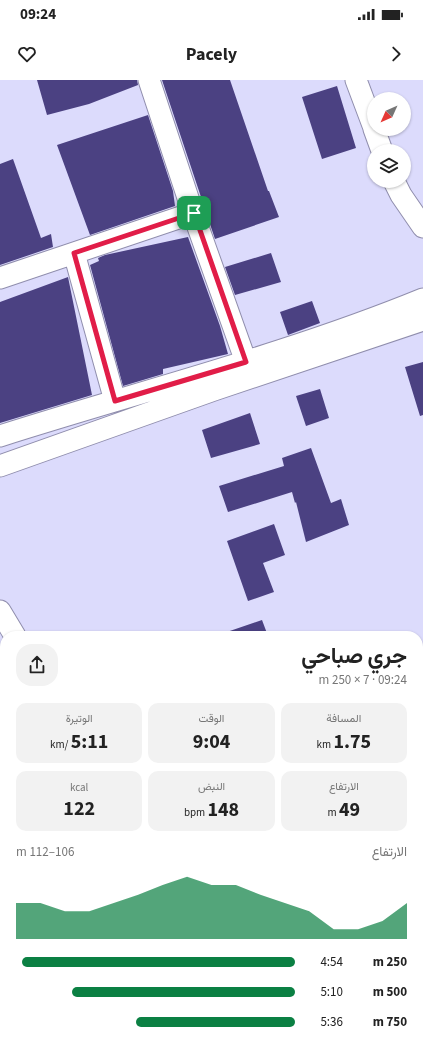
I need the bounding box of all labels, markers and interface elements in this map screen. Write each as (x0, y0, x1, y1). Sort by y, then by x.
text: 09:24 (20, 4, 56, 25)
text: Pacely (186, 42, 237, 67)
icon: heart (16, 43, 38, 65)
icon: forward (385, 43, 407, 65)
north arrow (367, 92, 411, 136)
map controls (367, 92, 411, 188)
button: layers (367, 144, 411, 188)
pin (177, 196, 211, 230)
icon: arrive (183, 202, 205, 224)
text: جري صباحي (301, 640, 407, 672)
button: share (16, 644, 58, 686)
text: 09:24 · 7 × 250 m (319, 671, 407, 689)
text: الوتيرة (66, 711, 93, 726)
text: الوقت (199, 711, 224, 726)
text: المسافة (326, 711, 361, 726)
text: 5:11 (71, 728, 108, 756)
text: 9:04 (193, 728, 230, 756)
text: 1.75 (333, 728, 371, 756)
text: /km (50, 737, 71, 752)
text: km (317, 737, 333, 752)
text: النبض (198, 779, 225, 794)
text: الارتفاع (329, 779, 359, 794)
text: kcal (70, 780, 88, 795)
text: 122 (63, 795, 95, 823)
text: 148 (207, 796, 239, 824)
text: 49 (339, 796, 360, 824)
text: bpm (184, 805, 207, 820)
text: m (328, 805, 339, 820)
text: 106–112 m (16, 843, 74, 861)
text: الارتفاع (372, 843, 407, 861)
text: 4:54 (320, 953, 343, 971)
text: 250 m (373, 953, 407, 971)
text: 5:10 (320, 983, 343, 1001)
text: 500 m (373, 983, 407, 1001)
text: 5:36 (320, 1013, 343, 1031)
text: 750 m (373, 1013, 407, 1031)

